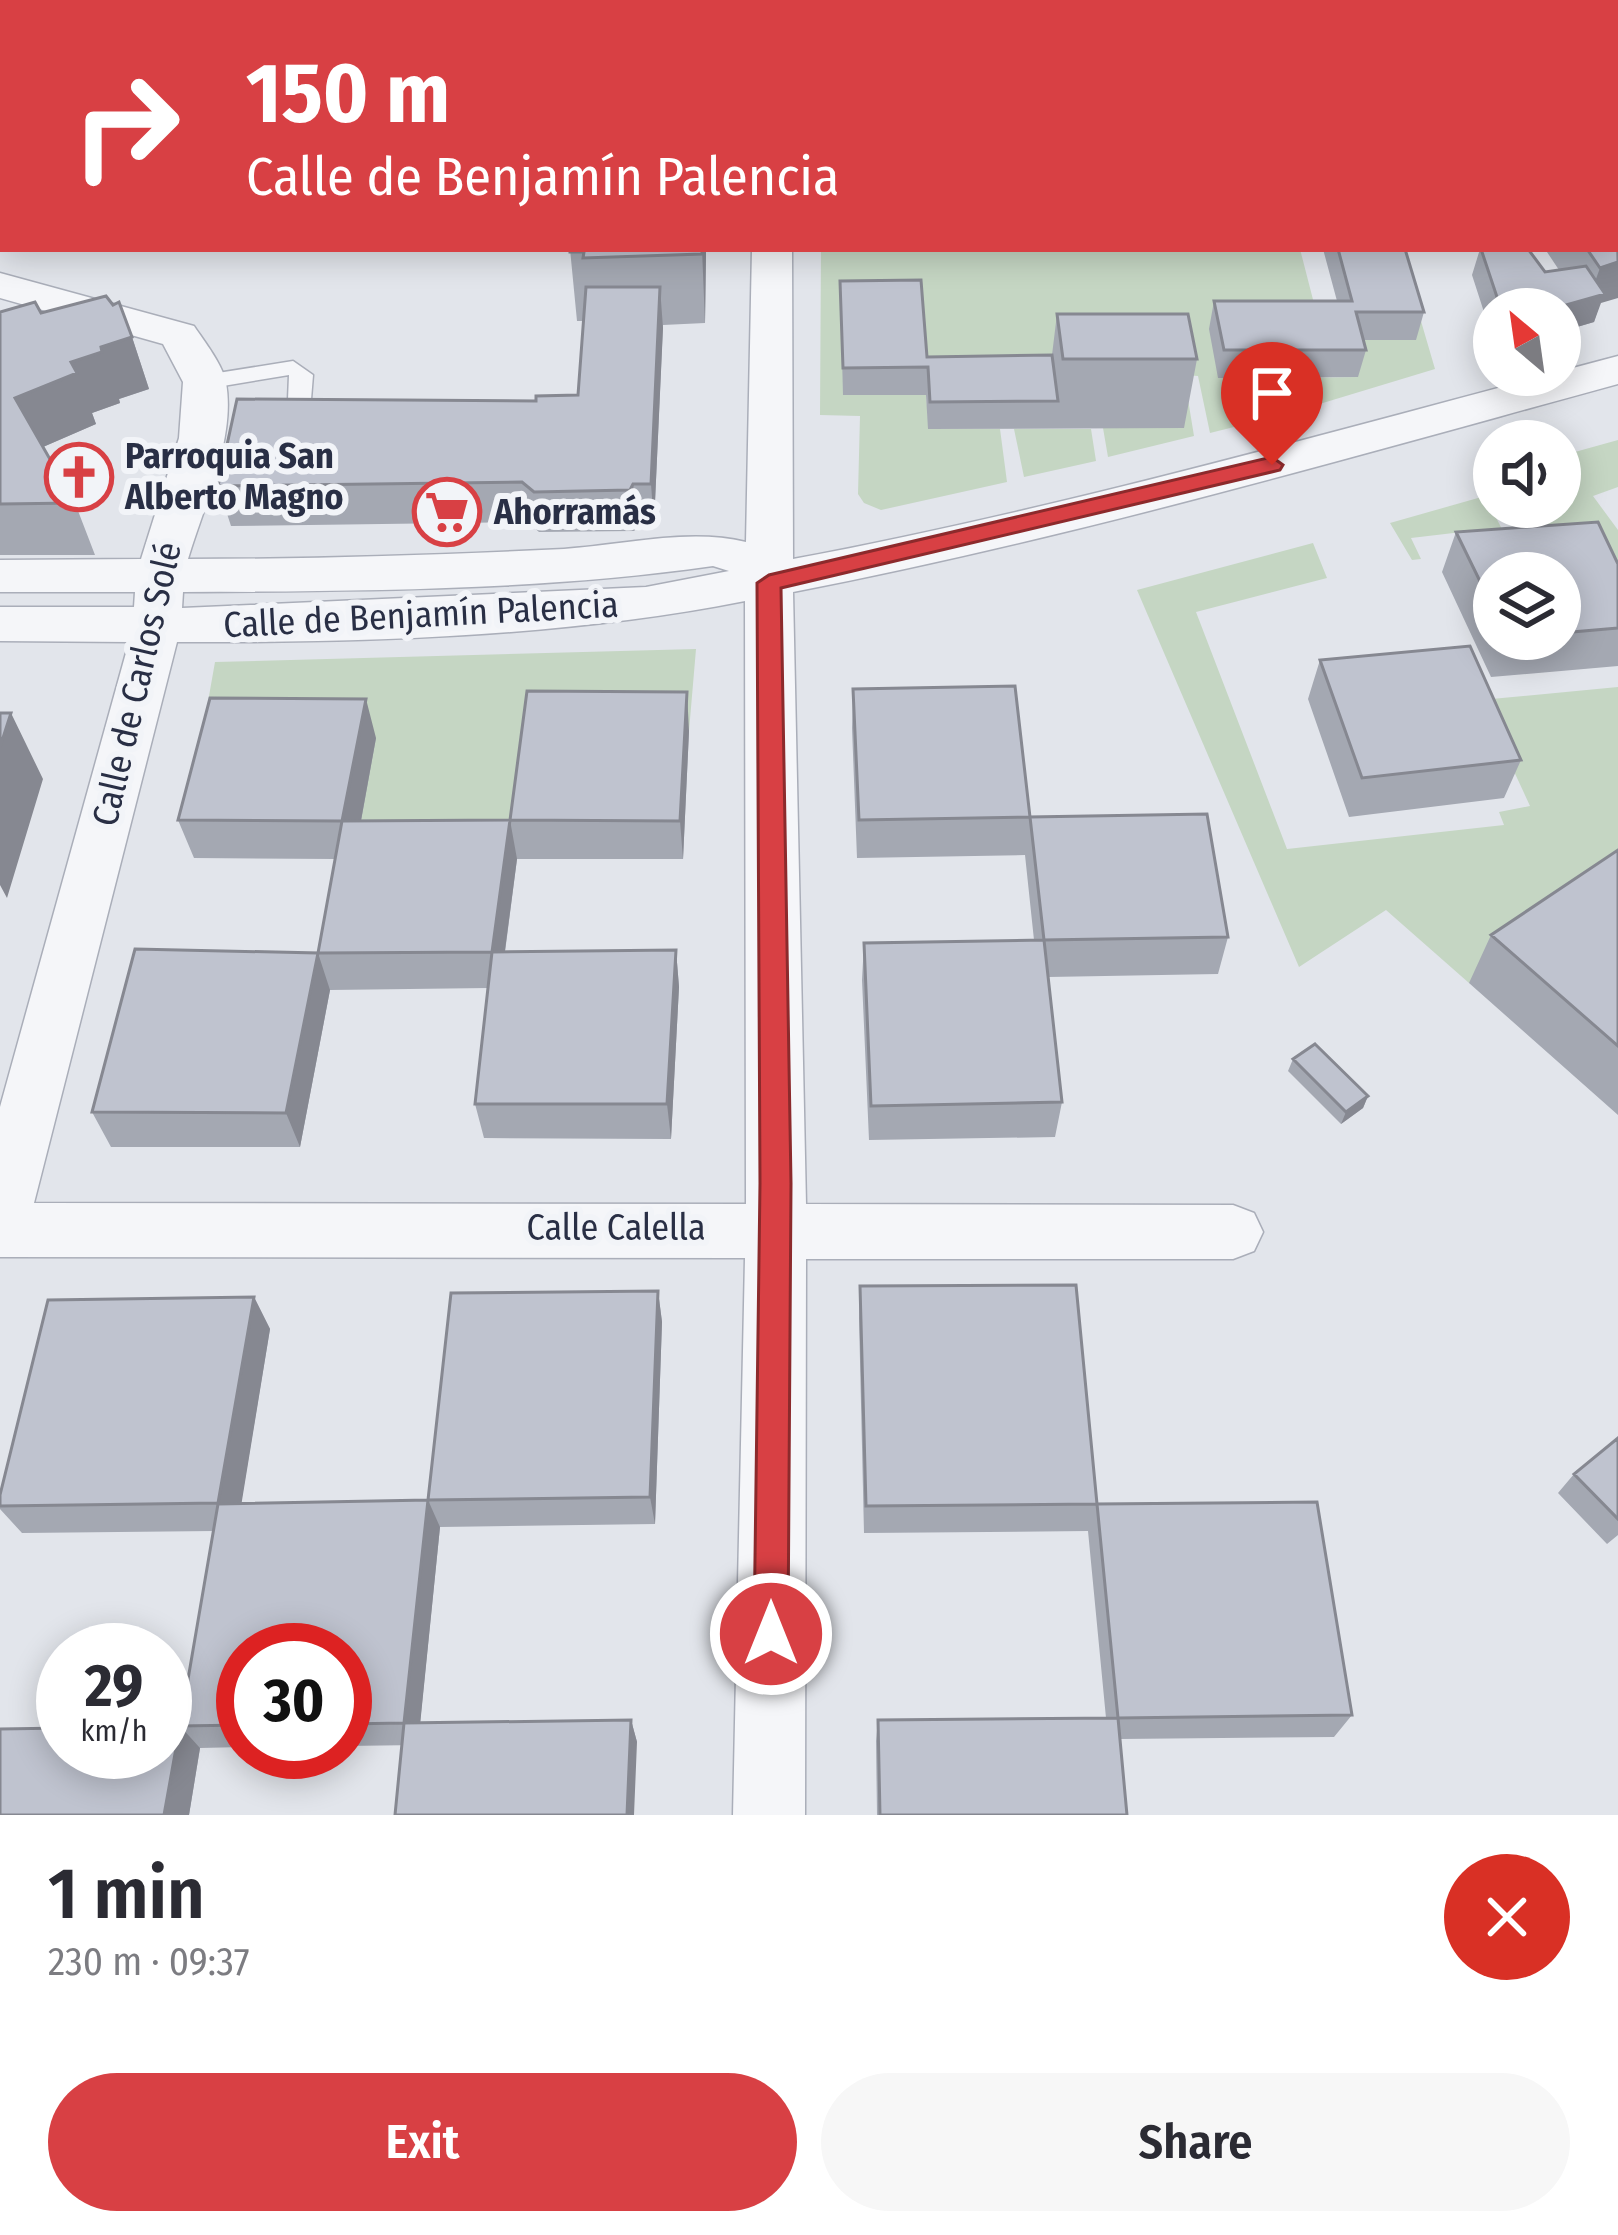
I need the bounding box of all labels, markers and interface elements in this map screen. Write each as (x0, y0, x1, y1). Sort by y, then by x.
text: 150 m (246, 43, 450, 144)
icon: right (48, 48, 204, 204)
text: Calle de Benjamín Palencia (246, 145, 839, 209)
north arrow (1473, 288, 1581, 396)
map controls (1473, 288, 1581, 660)
pin (1221, 342, 1323, 465)
icon: arrive (1239, 360, 1305, 426)
button: sound (1473, 420, 1581, 528)
place label: Parroquia San Alberto Magno (124, 434, 344, 519)
church icon: Parroquia San Alberto Magno (44, 442, 114, 512)
supermarket icon: Ahorramás (412, 477, 482, 547)
place label: Ahorramás (493, 490, 656, 534)
street label: Calle de Carlos Solé (83, 538, 191, 830)
button: layers (1473, 552, 1581, 660)
street label: Calle de Benjamín Palencia (222, 583, 620, 647)
street label: Calle Calella (526, 1206, 706, 1250)
position arrow (708, 1571, 834, 1697)
speed limit sign: 30 (216, 1623, 372, 1779)
text: 29 (85, 1650, 143, 1722)
text: km/h (81, 1713, 147, 1749)
text: 1 min (48, 1851, 205, 1937)
button: close (1444, 1854, 1570, 1980)
text: 230 m · 09:37 (48, 1939, 250, 1985)
button: Exit (48, 2073, 797, 2211)
button: Share (821, 2073, 1570, 2211)

